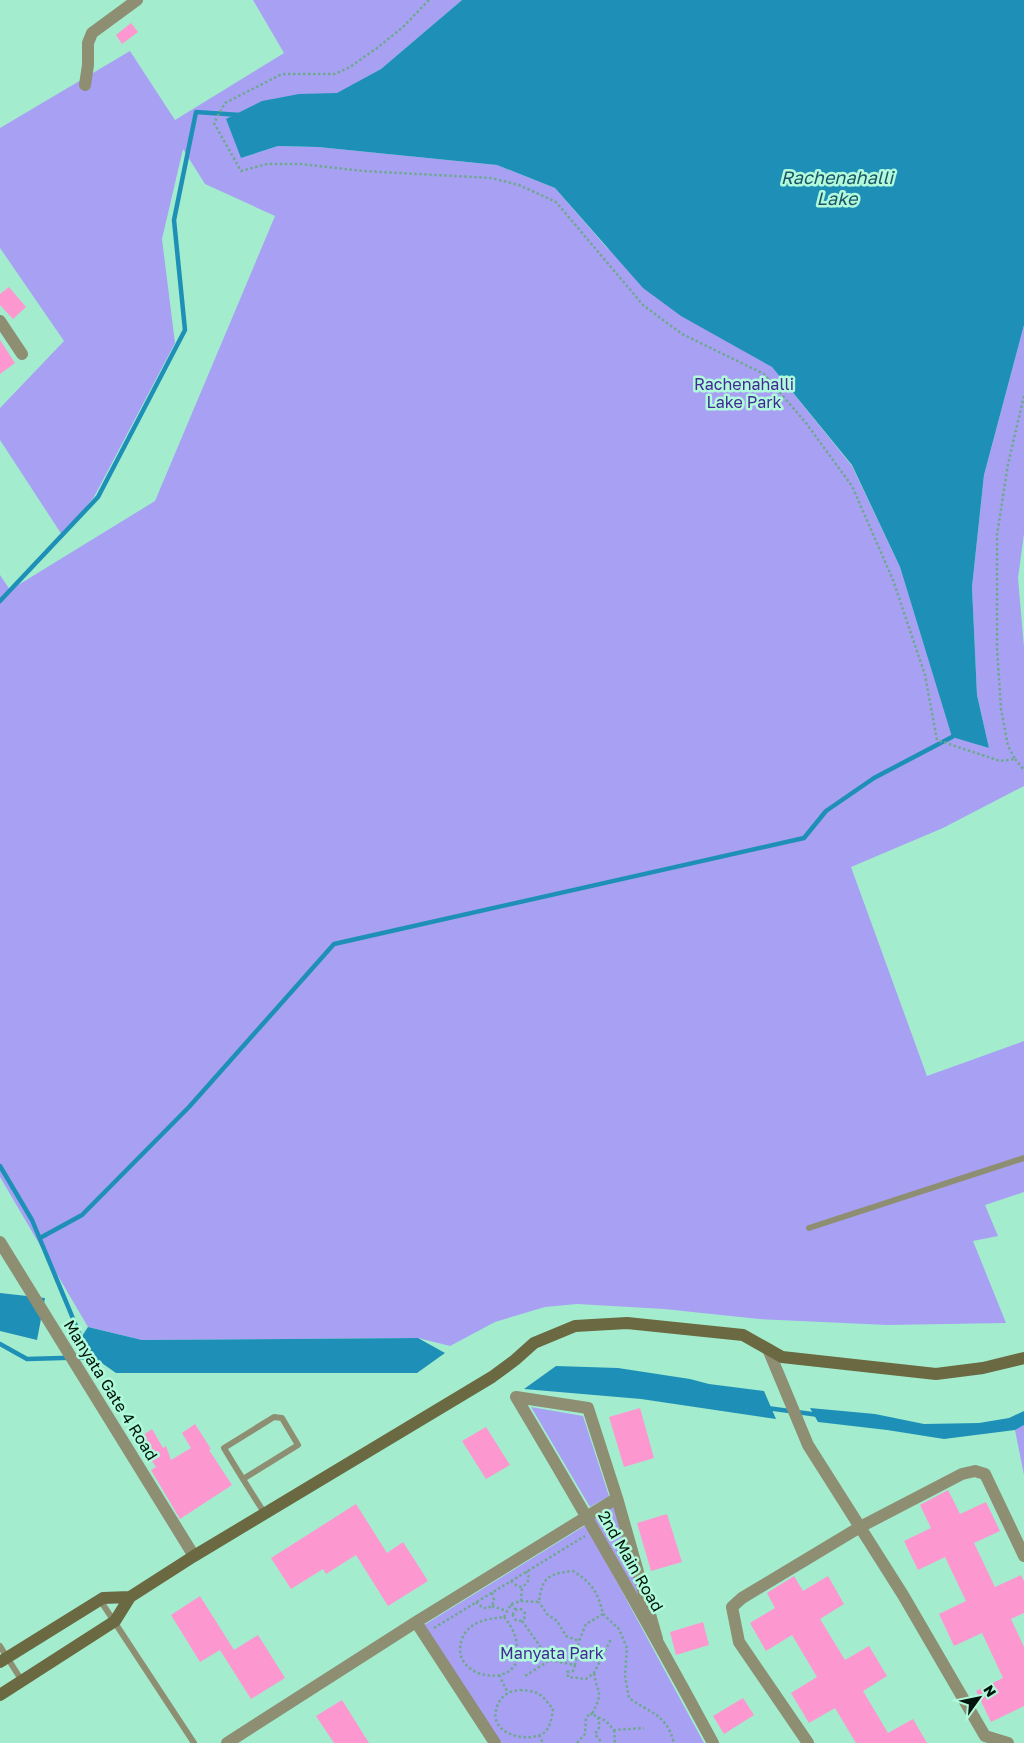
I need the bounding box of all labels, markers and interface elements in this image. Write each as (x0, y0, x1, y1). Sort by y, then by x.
water label: Rachenahalli Lake (781, 166, 895, 209)
park label: Rachenahalli Lake Park (694, 374, 794, 412)
street label: Manyata Gate 4 Road (60, 1316, 162, 1464)
street label: 2nd Main Road (594, 1507, 668, 1615)
park label: Manyata Park (500, 1643, 604, 1663)
north arrow (954, 1673, 1004, 1723)
text: N (980, 1682, 1000, 1700)

